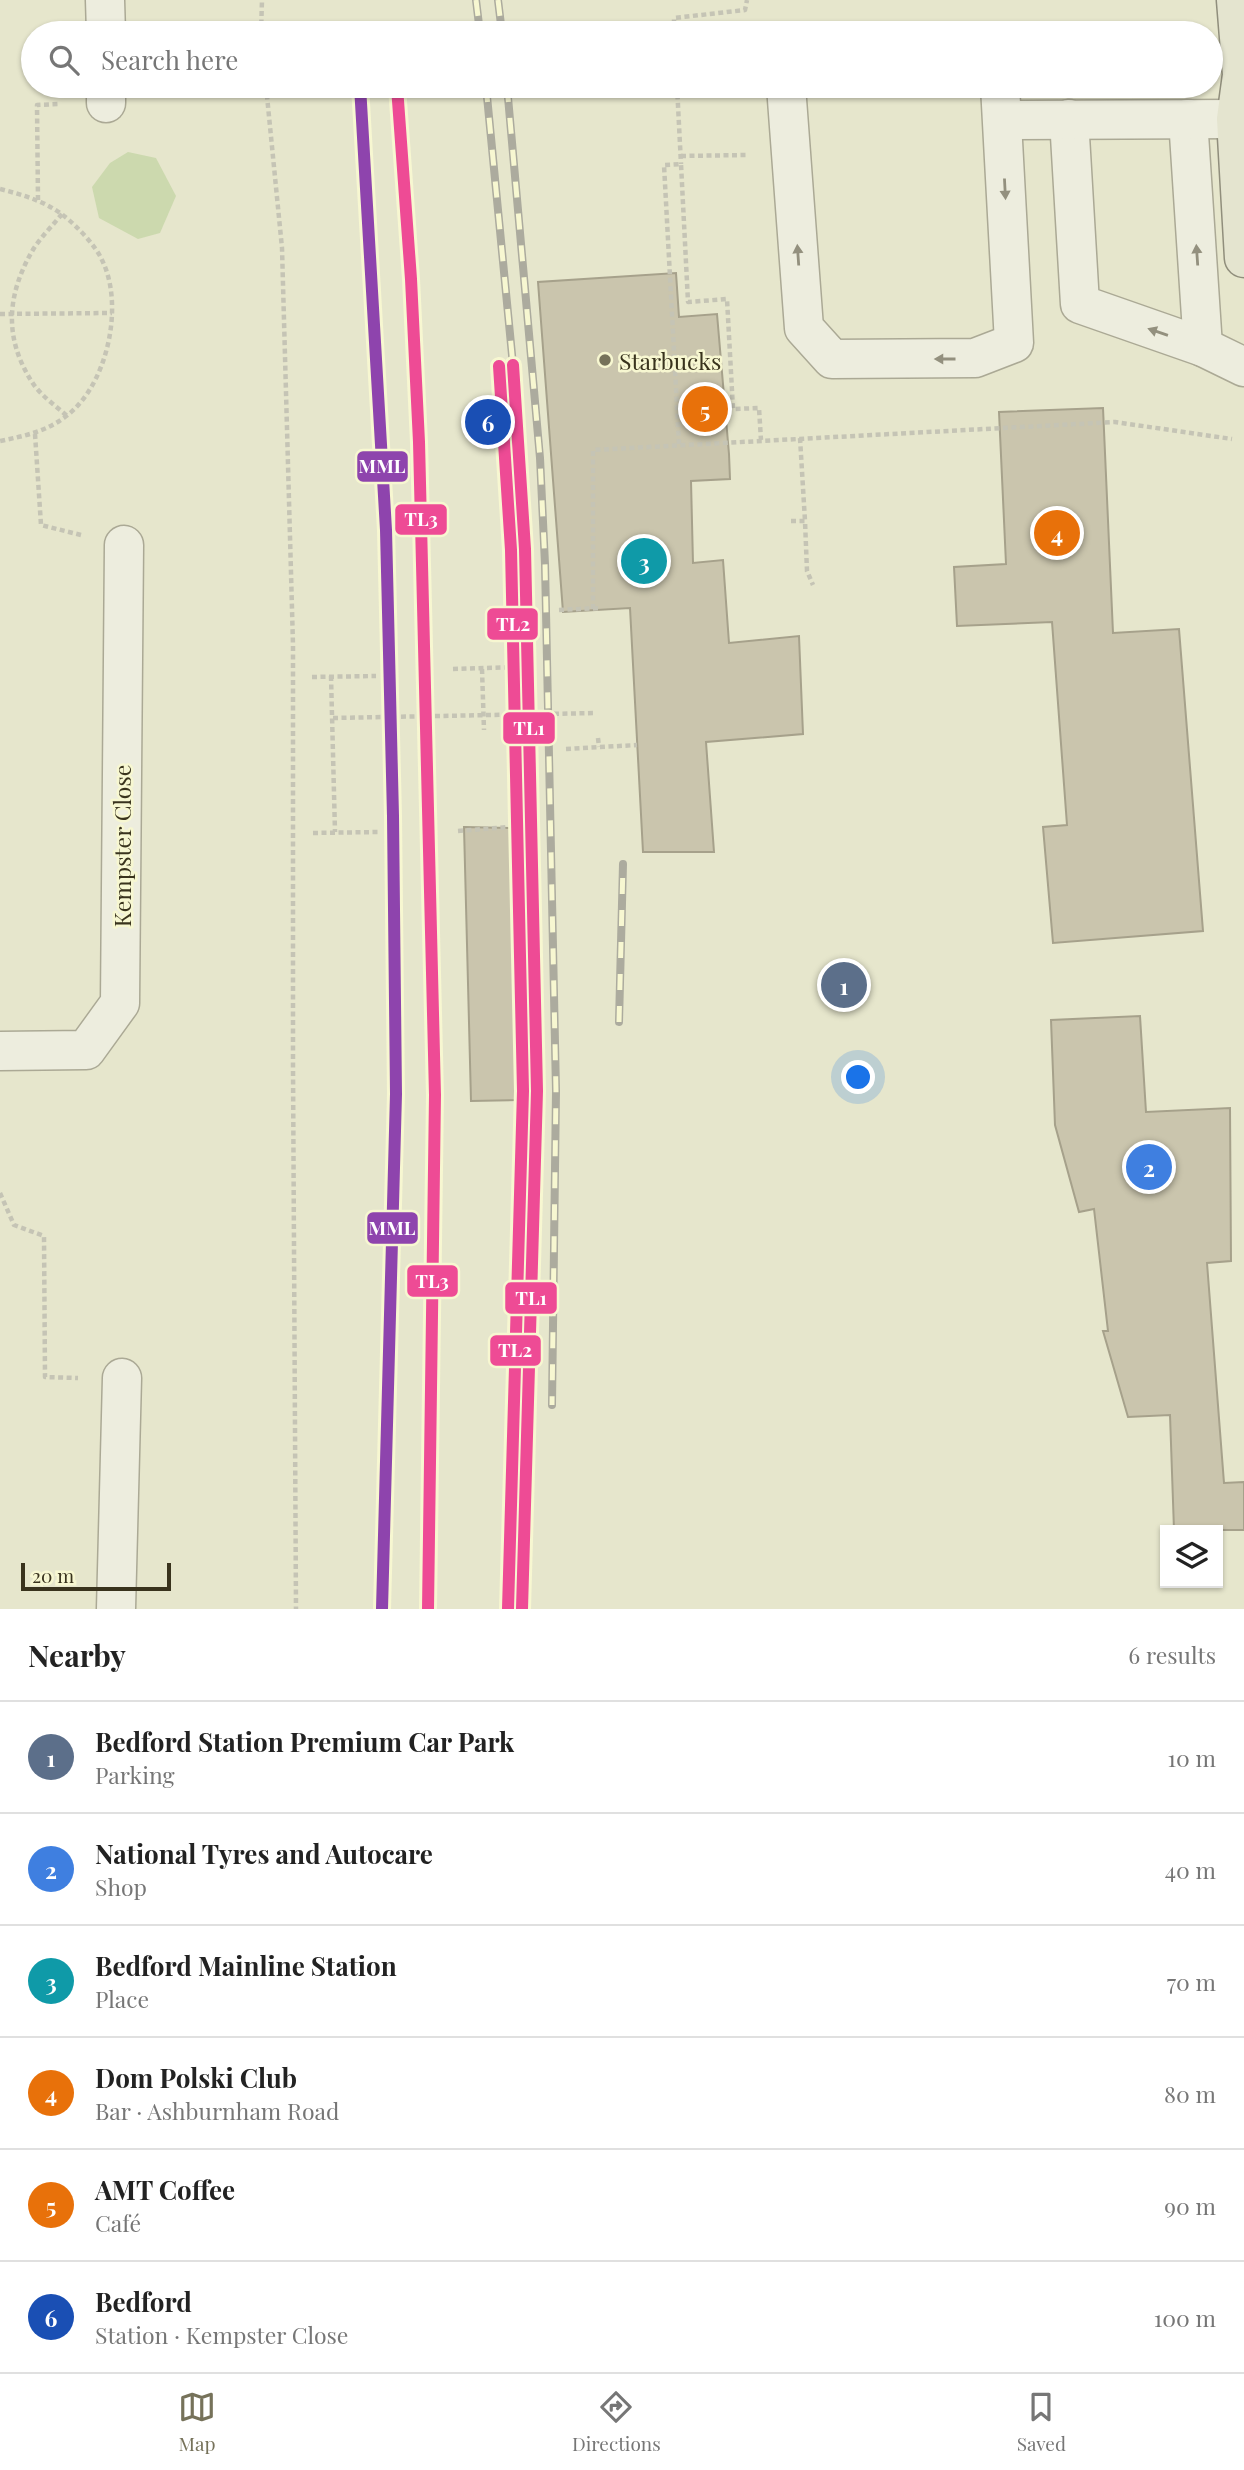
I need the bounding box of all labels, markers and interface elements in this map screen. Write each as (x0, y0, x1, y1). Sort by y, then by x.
search box (21, 21, 1223, 98)
icon: search (45, 41, 83, 79)
text: Search here (101, 42, 238, 77)
one-way arrow (1000, 178, 1011, 200)
one-way arrow (1191, 243, 1202, 265)
one-way arrow (793, 244, 804, 266)
one-way arrow (1148, 326, 1169, 337)
place label: Starbucks (619, 345, 721, 376)
marker: Starbucks (597, 352, 613, 368)
one-way arrow (933, 353, 955, 364)
pin: 5 (682, 383, 728, 435)
pin: 6 (465, 396, 511, 448)
line badge: MML (356, 450, 409, 483)
text: MML (359, 452, 406, 478)
line badge: TL3 (394, 503, 448, 536)
text: TL3 (404, 505, 438, 531)
pin: 4 (1034, 507, 1080, 559)
pin: 3 (621, 535, 667, 587)
line badge: TL2 (486, 607, 539, 641)
text: TL2 (496, 610, 530, 636)
line badge: TL1 (502, 711, 556, 745)
text: TL1 (513, 714, 545, 740)
street label: Kempster Close (106, 765, 137, 927)
pin: 1 (821, 959, 867, 1011)
your location (841, 1060, 875, 1094)
pin: 2 (1126, 1141, 1172, 1193)
line badge: MML (366, 1211, 419, 1245)
text: MML (369, 1214, 416, 1240)
line badge: TL3 (406, 1264, 459, 1298)
text: TL3 (415, 1267, 449, 1293)
line badge: TL1 (504, 1281, 558, 1315)
text: TL1 (515, 1284, 547, 1310)
line badge: TL2 (489, 1334, 542, 1367)
text: TL2 (498, 1336, 532, 1362)
map controls (1160, 1525, 1223, 1588)
button: layers (1160, 1525, 1223, 1588)
scale bar (21, 1560, 172, 1592)
text: 20 m (32, 1562, 74, 1588)
text: Nearby (28, 1635, 126, 1675)
text: 6 results (1128, 1639, 1216, 1670)
text: Bedford Station Premium Car Park (95, 1724, 514, 1759)
text: 1 (47, 1742, 55, 1773)
text: 10 m (1168, 1742, 1216, 1773)
text: Parking (95, 1759, 175, 1790)
text: National Tyres and Autocare (95, 1836, 433, 1871)
text: 2 (45, 1854, 57, 1885)
text: 40 m (1165, 1854, 1216, 1885)
text: Shop (95, 1871, 147, 1902)
text: Bedford Mainline Station (95, 1948, 397, 1983)
text: 3 (45, 1966, 57, 1997)
text: 70 m (1167, 1966, 1216, 1997)
text: Place (95, 1983, 149, 2014)
text: Dom Polski Club (95, 2060, 297, 2095)
text: 4 (45, 2078, 57, 2109)
text: 80 m (1164, 2078, 1216, 2109)
text: Bar · Ashburnham Road (95, 2095, 339, 2126)
text: AMT Coffee (95, 2172, 235, 2207)
text: 5 (46, 2190, 56, 2221)
text: 90 m (1164, 2190, 1216, 2221)
text: Café (95, 2207, 141, 2238)
text: Bedford (95, 2284, 192, 2319)
text: 6 (45, 2302, 57, 2333)
text: 100 m (1154, 2302, 1216, 2333)
text: Station · Kempster Close (95, 2319, 348, 2350)
tab: Map (178, 2388, 216, 2456)
tab: Directions (572, 2388, 661, 2456)
tab: Saved (1017, 2388, 1066, 2456)

